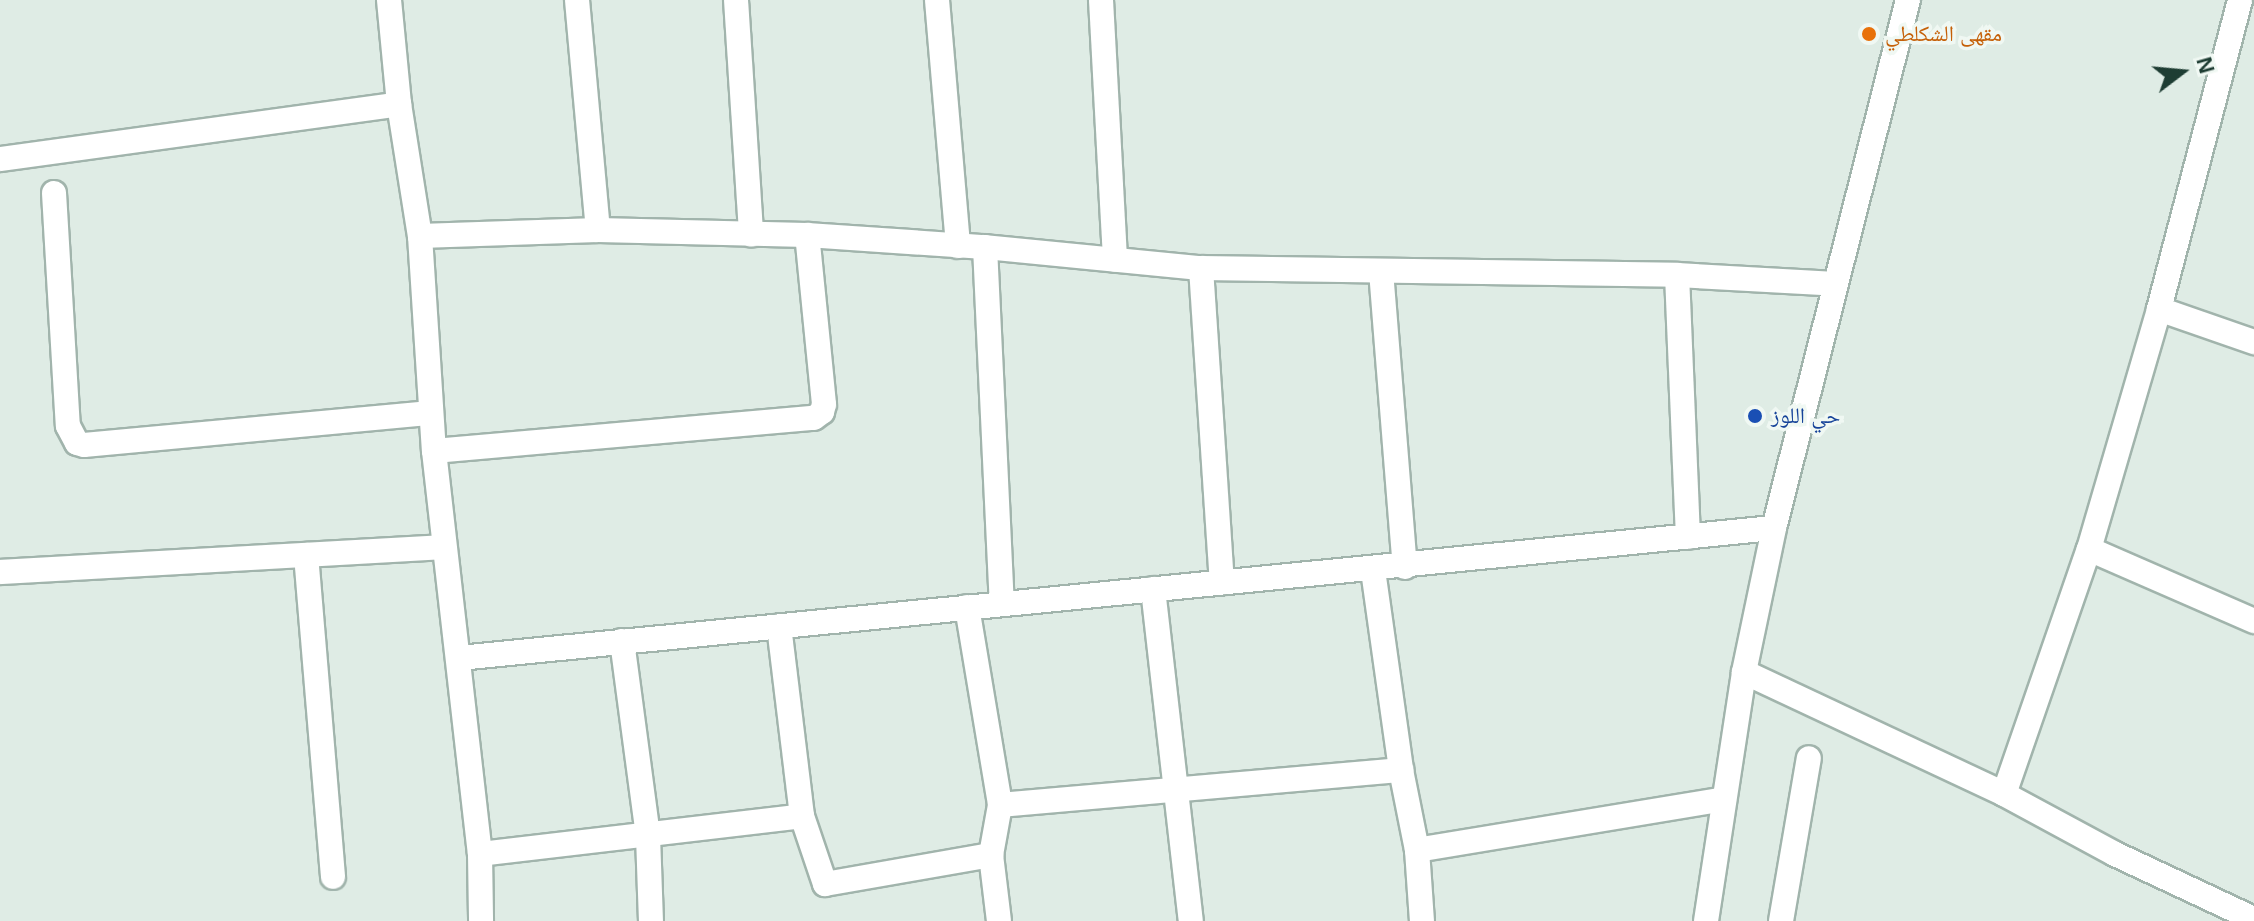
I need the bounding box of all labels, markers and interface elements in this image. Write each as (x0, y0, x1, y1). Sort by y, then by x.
place label: مقهى الشكلطي (1885, 21, 2002, 47)
marker: مقهى الشكلطي (1860, 25, 1878, 43)
north arrow (2142, 32, 2222, 112)
text: N (2191, 54, 2220, 76)
place label: حي اللوز (1771, 403, 1840, 429)
marker: حي اللوز (1746, 407, 1764, 425)

